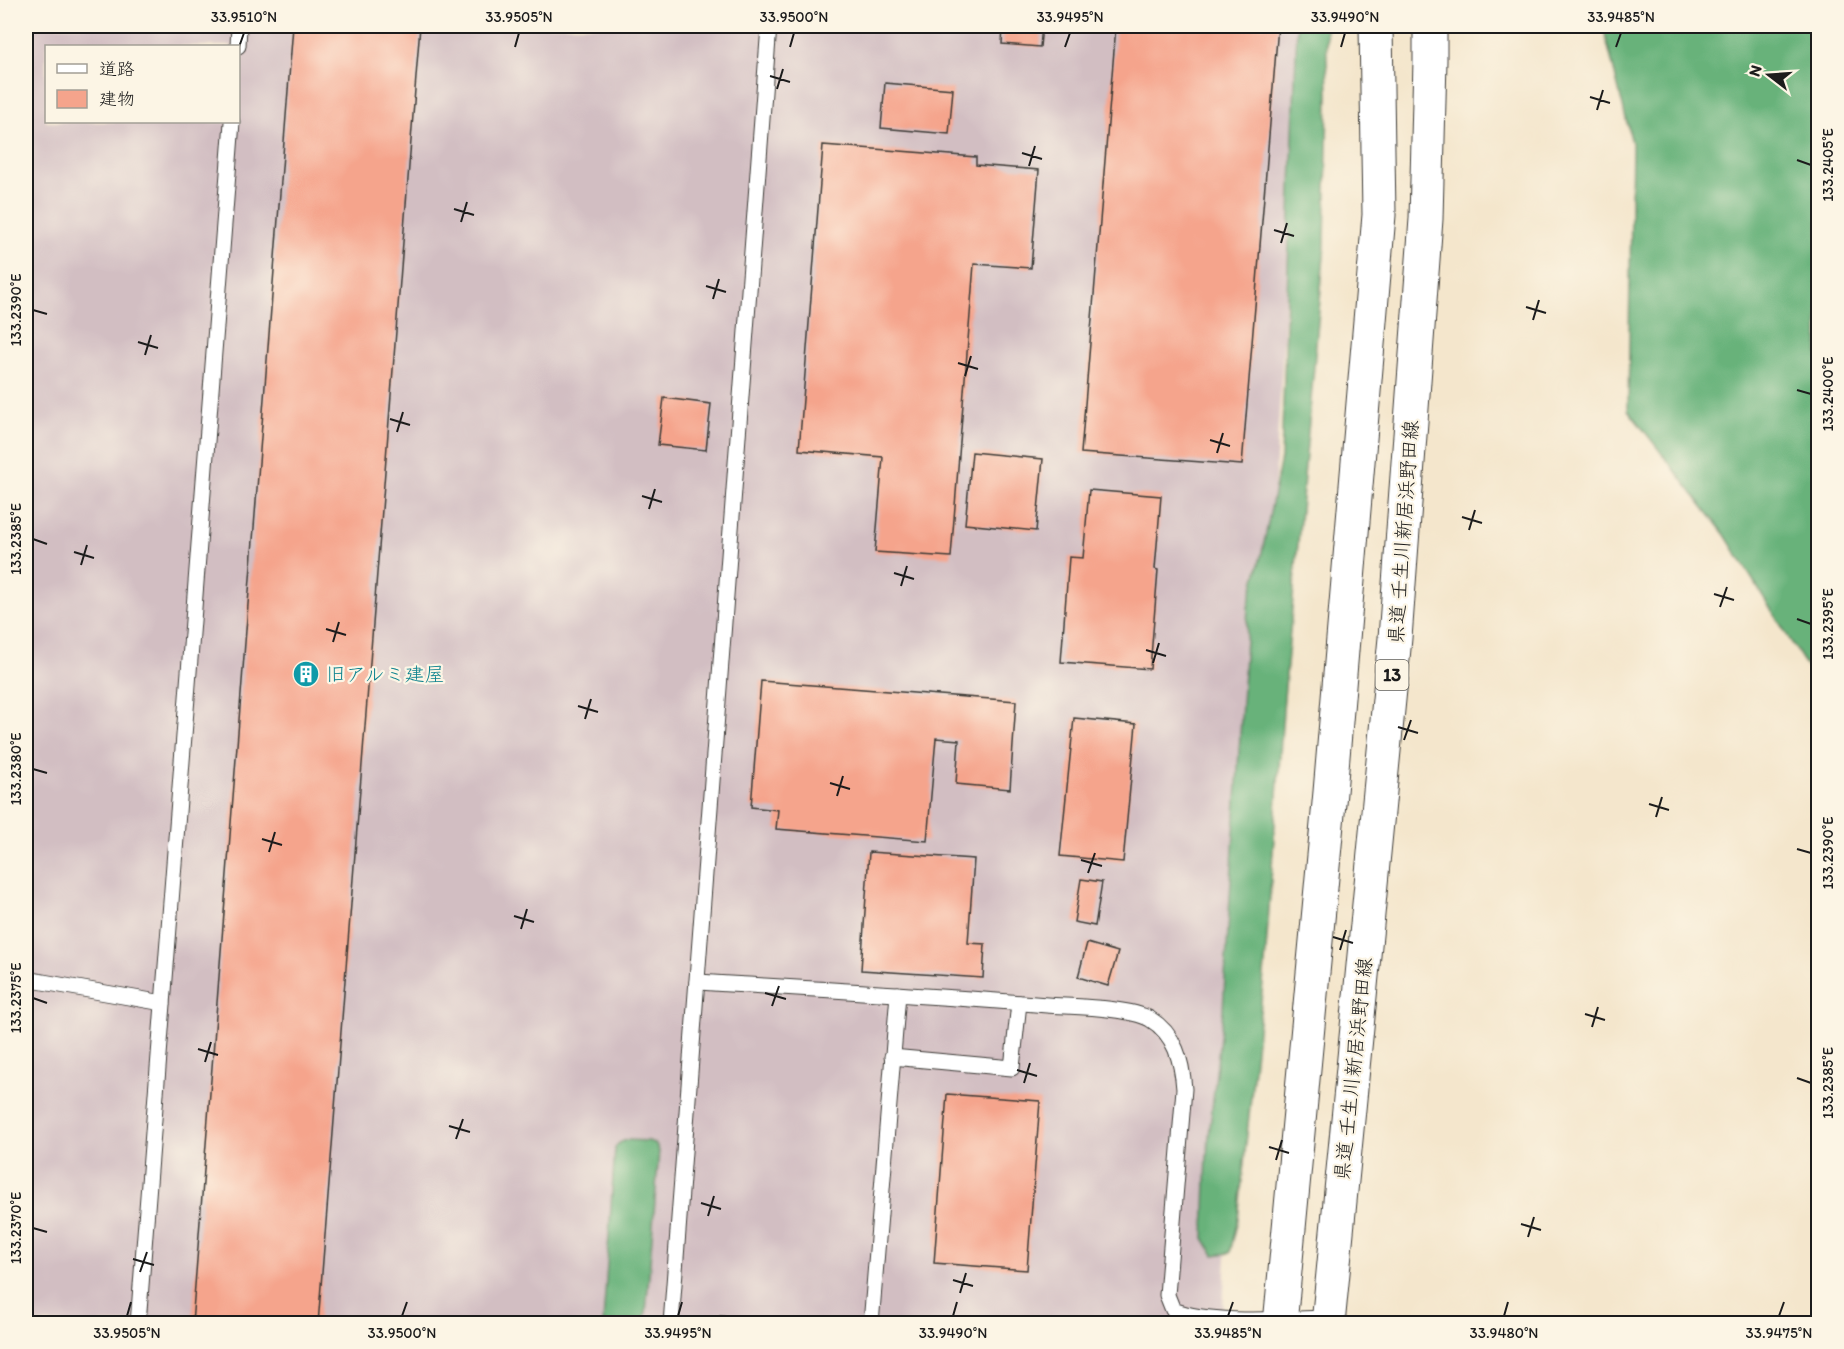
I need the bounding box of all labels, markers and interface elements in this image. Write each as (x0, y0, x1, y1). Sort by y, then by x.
text: 33.9510°N (211, 8, 277, 26)
text: 33.9505°N (485, 8, 553, 26)
text: 33.9500°N (760, 8, 828, 26)
text: 33.9495°N (1036, 8, 1104, 26)
text: 33.9490°N (1311, 8, 1379, 26)
text: 33.9485°N (1587, 8, 1655, 26)
legend (45, 45, 240, 123)
north arrow (1739, 45, 1799, 105)
text: 道路 (99, 58, 135, 80)
text: N (1744, 63, 1766, 79)
text: 建物 (99, 88, 135, 110)
text: 133.2405°E (1819, 128, 1837, 202)
text: 133.2390°E (7, 274, 25, 346)
text: 133.2400°E (1819, 356, 1837, 432)
street label: 県道 壬生川新居浜野田線 (1383, 419, 1423, 645)
text: 133.2385°E (7, 503, 25, 575)
text: 133.2395°E (1819, 588, 1837, 660)
building icon: 旧アルミ建屋 (291, 659, 321, 689)
road number: 13 (1376, 660, 1408, 690)
place label: 旧アルミ建屋 (326, 662, 445, 686)
text: 133.2380°E (7, 732, 25, 806)
text: 133.2390°E (1819, 817, 1837, 889)
street label: 県道 壬生川新居浜野田線 (1329, 956, 1377, 1182)
text: 133.2375°E (7, 962, 25, 1034)
text: 133.2385°E (1819, 1047, 1837, 1119)
text: 133.2370°E (7, 1192, 25, 1264)
text: 33.9505°N (93, 1324, 161, 1342)
text: 33.9500°N (368, 1324, 436, 1342)
text: 33.9495°N (644, 1324, 712, 1342)
text: 33.9490°N (919, 1324, 987, 1342)
text: 33.9485°N (1194, 1324, 1262, 1342)
text: 33.9480°N (1470, 1324, 1538, 1342)
text: 33.9475°N (1746, 1324, 1812, 1342)

